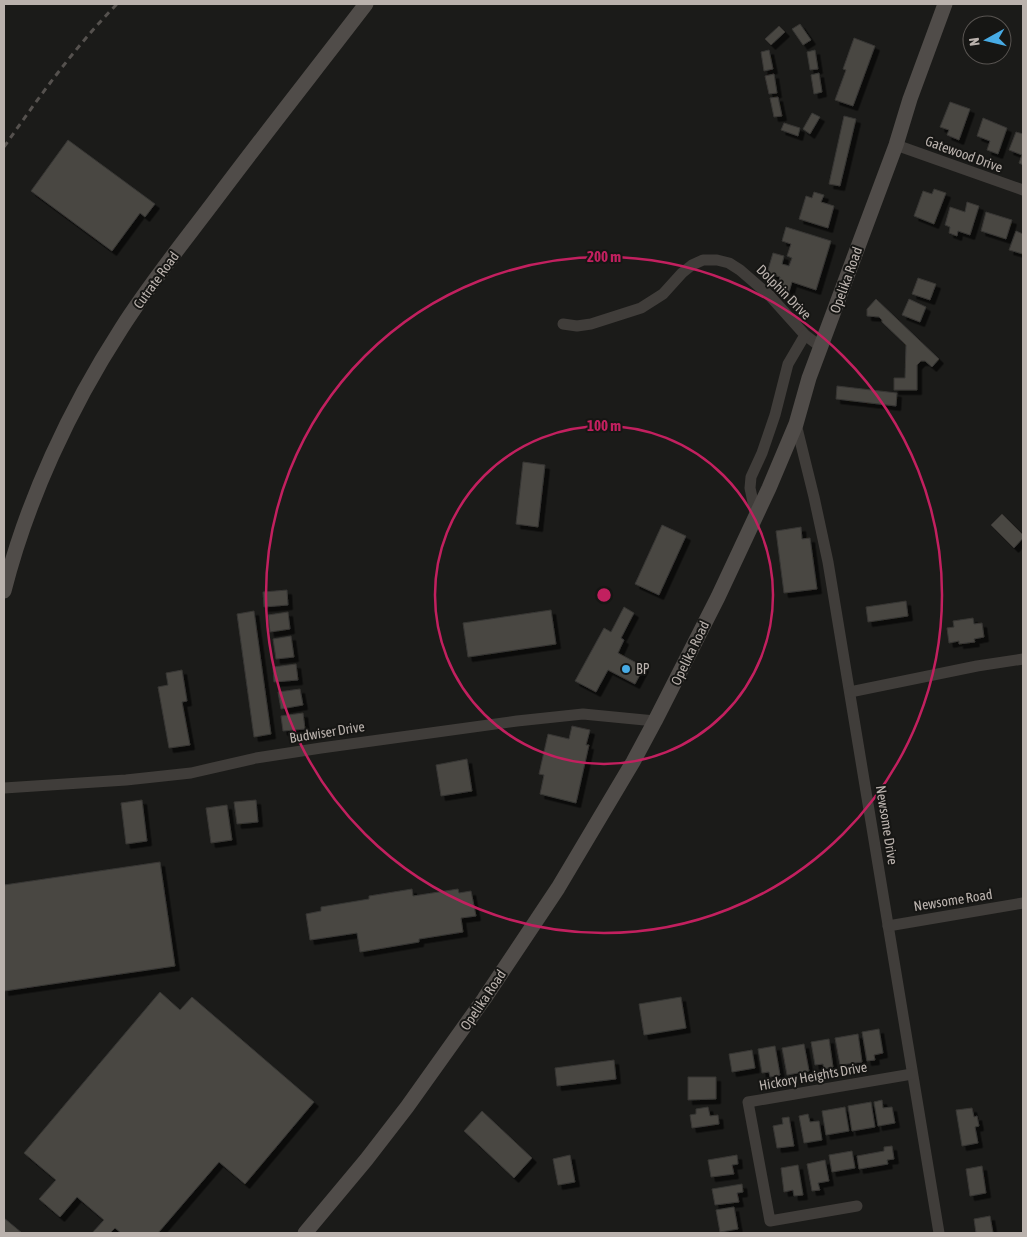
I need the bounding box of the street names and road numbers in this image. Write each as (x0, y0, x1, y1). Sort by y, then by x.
street label: Gatewood Drive (923, 133, 1005, 175)
street label: Opelika Road (827, 245, 865, 315)
street label: Cutrate Road (130, 248, 182, 312)
street label: Dolphin Drive (753, 261, 815, 323)
street label: Opelika Road (668, 618, 712, 688)
street label: Budwiser Drive (288, 718, 366, 746)
street label: Newsome Drive (873, 784, 901, 866)
street label: Newsome Road (913, 886, 993, 914)
street label: Opelika Road (457, 967, 509, 1033)
street label: Hickory Heights Drive (758, 1059, 868, 1093)

